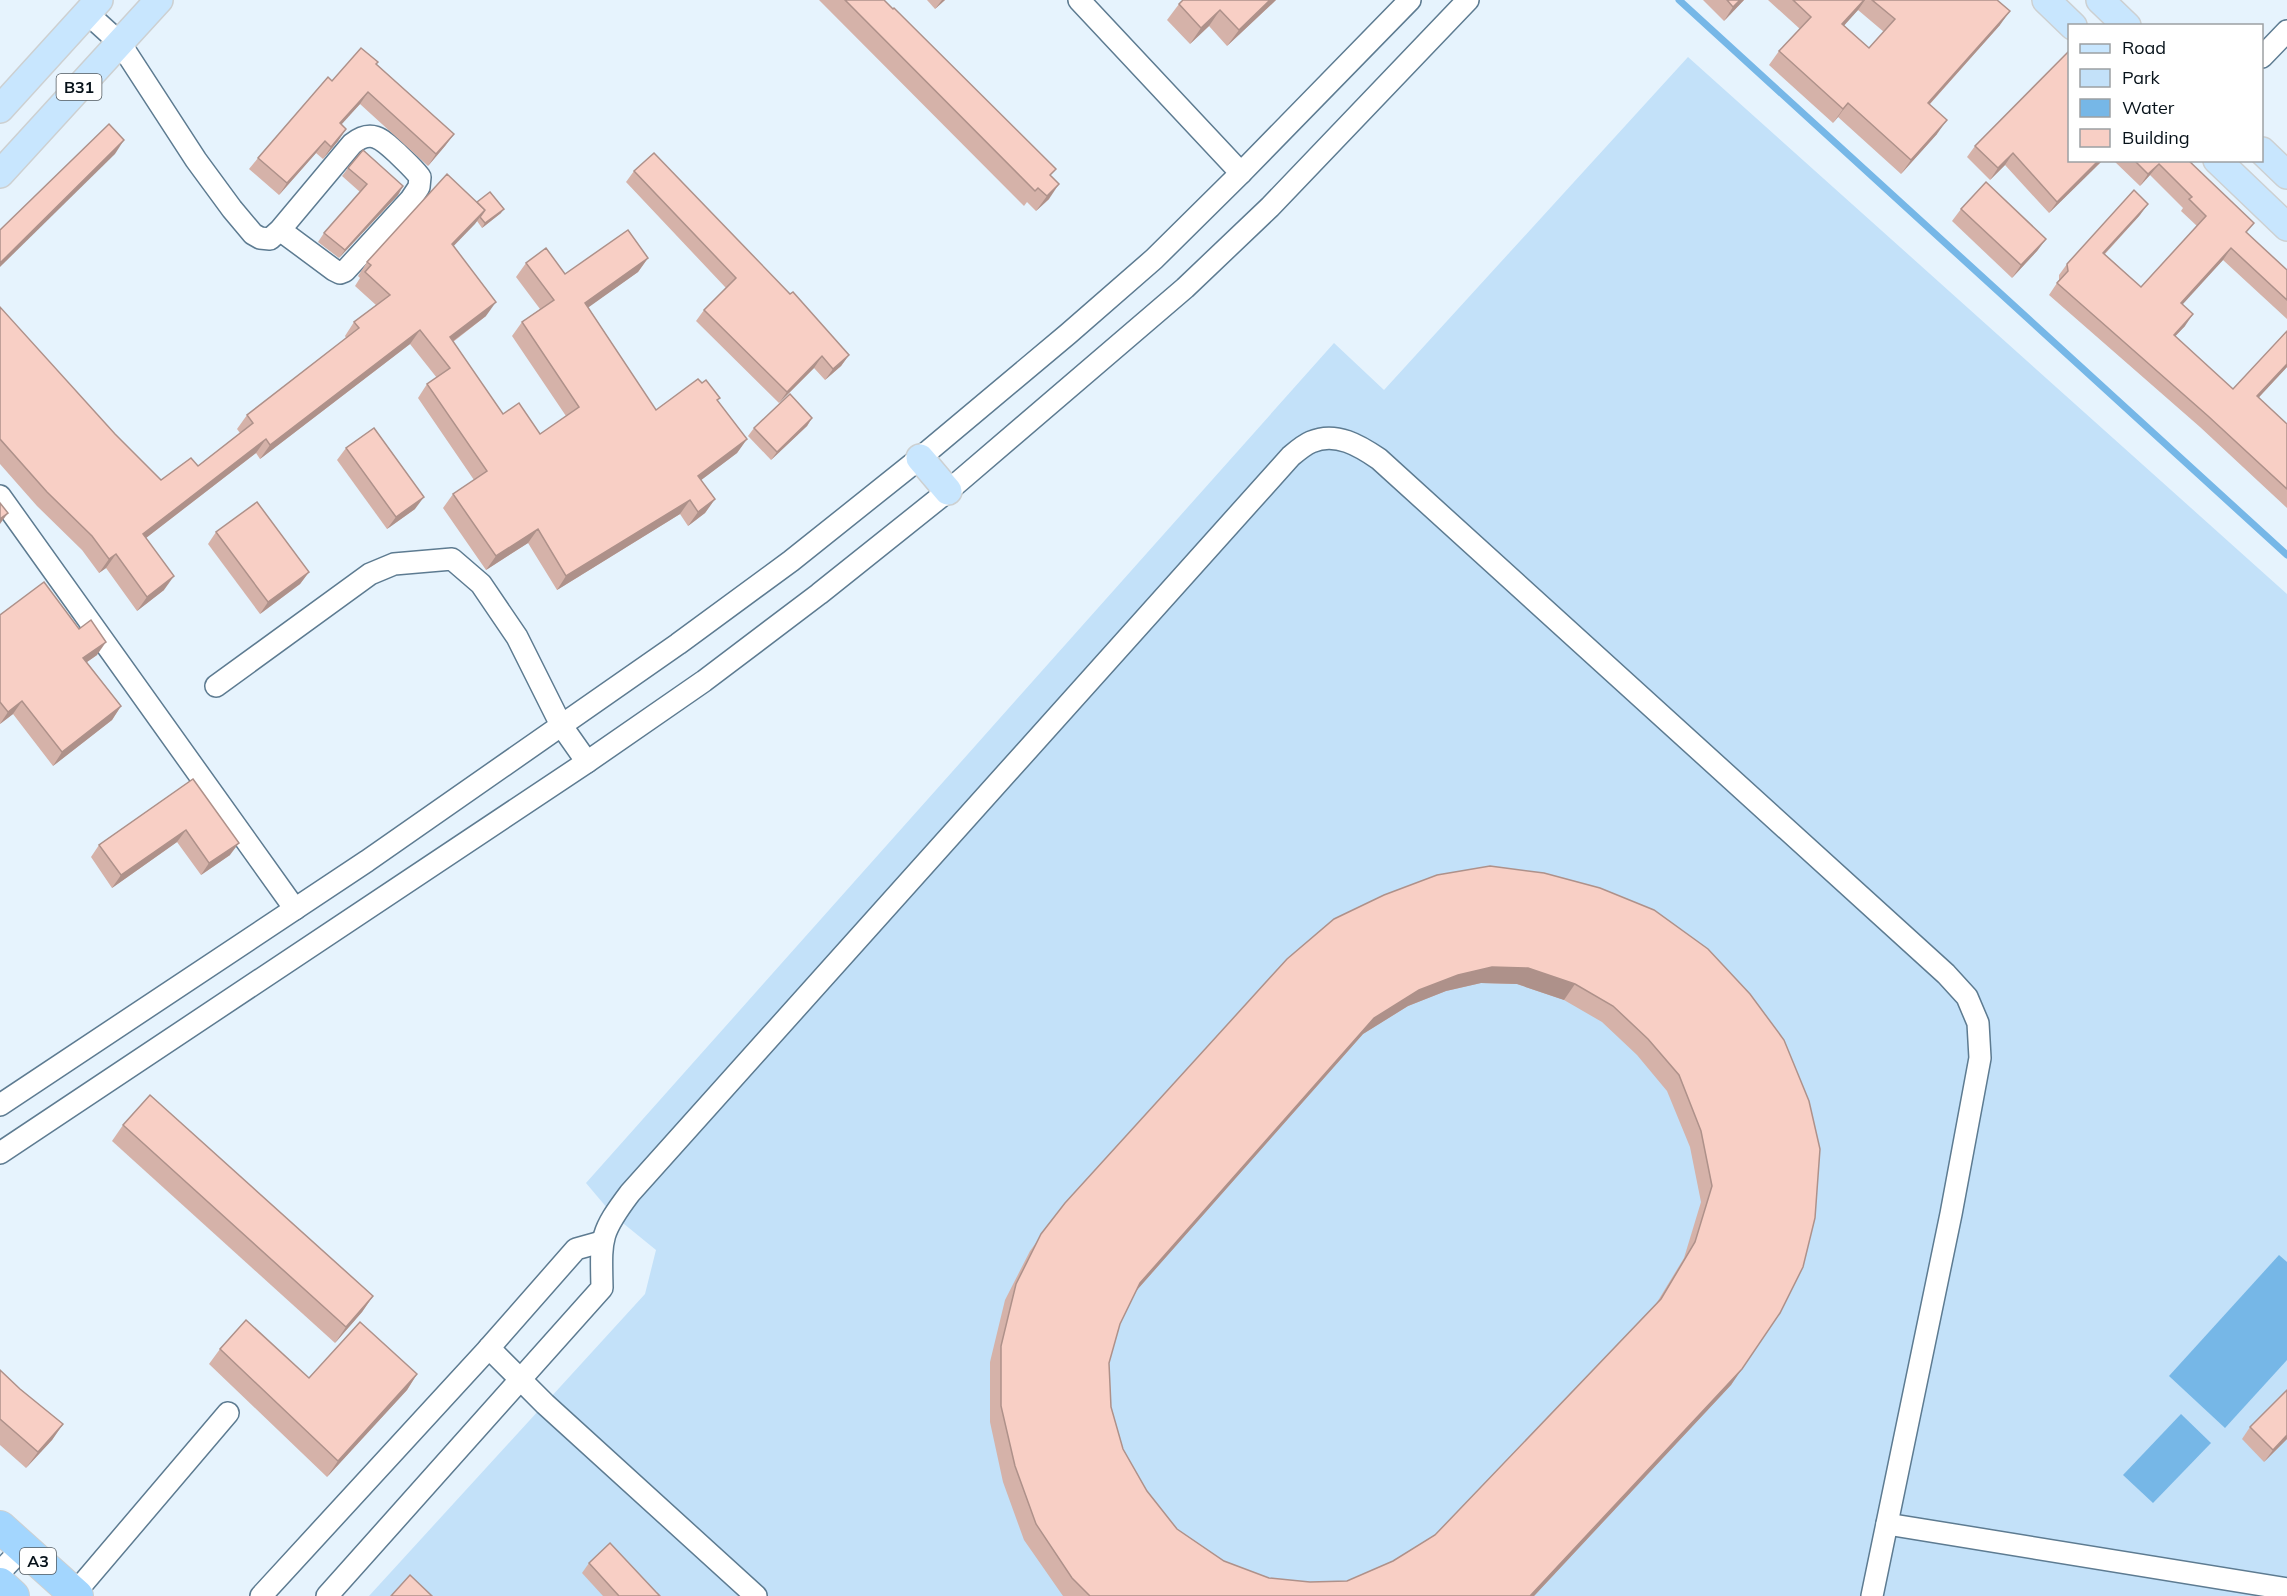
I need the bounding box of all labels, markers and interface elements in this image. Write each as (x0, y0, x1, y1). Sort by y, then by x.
legend (2068, 24, 2263, 162)
text: Road (2122, 36, 2166, 59)
text: Park (2122, 66, 2161, 89)
road number: B31 (56, 74, 101, 100)
text: Water (2122, 96, 2175, 119)
text: Building (2122, 126, 2190, 149)
road number: A3 (20, 1548, 56, 1574)

